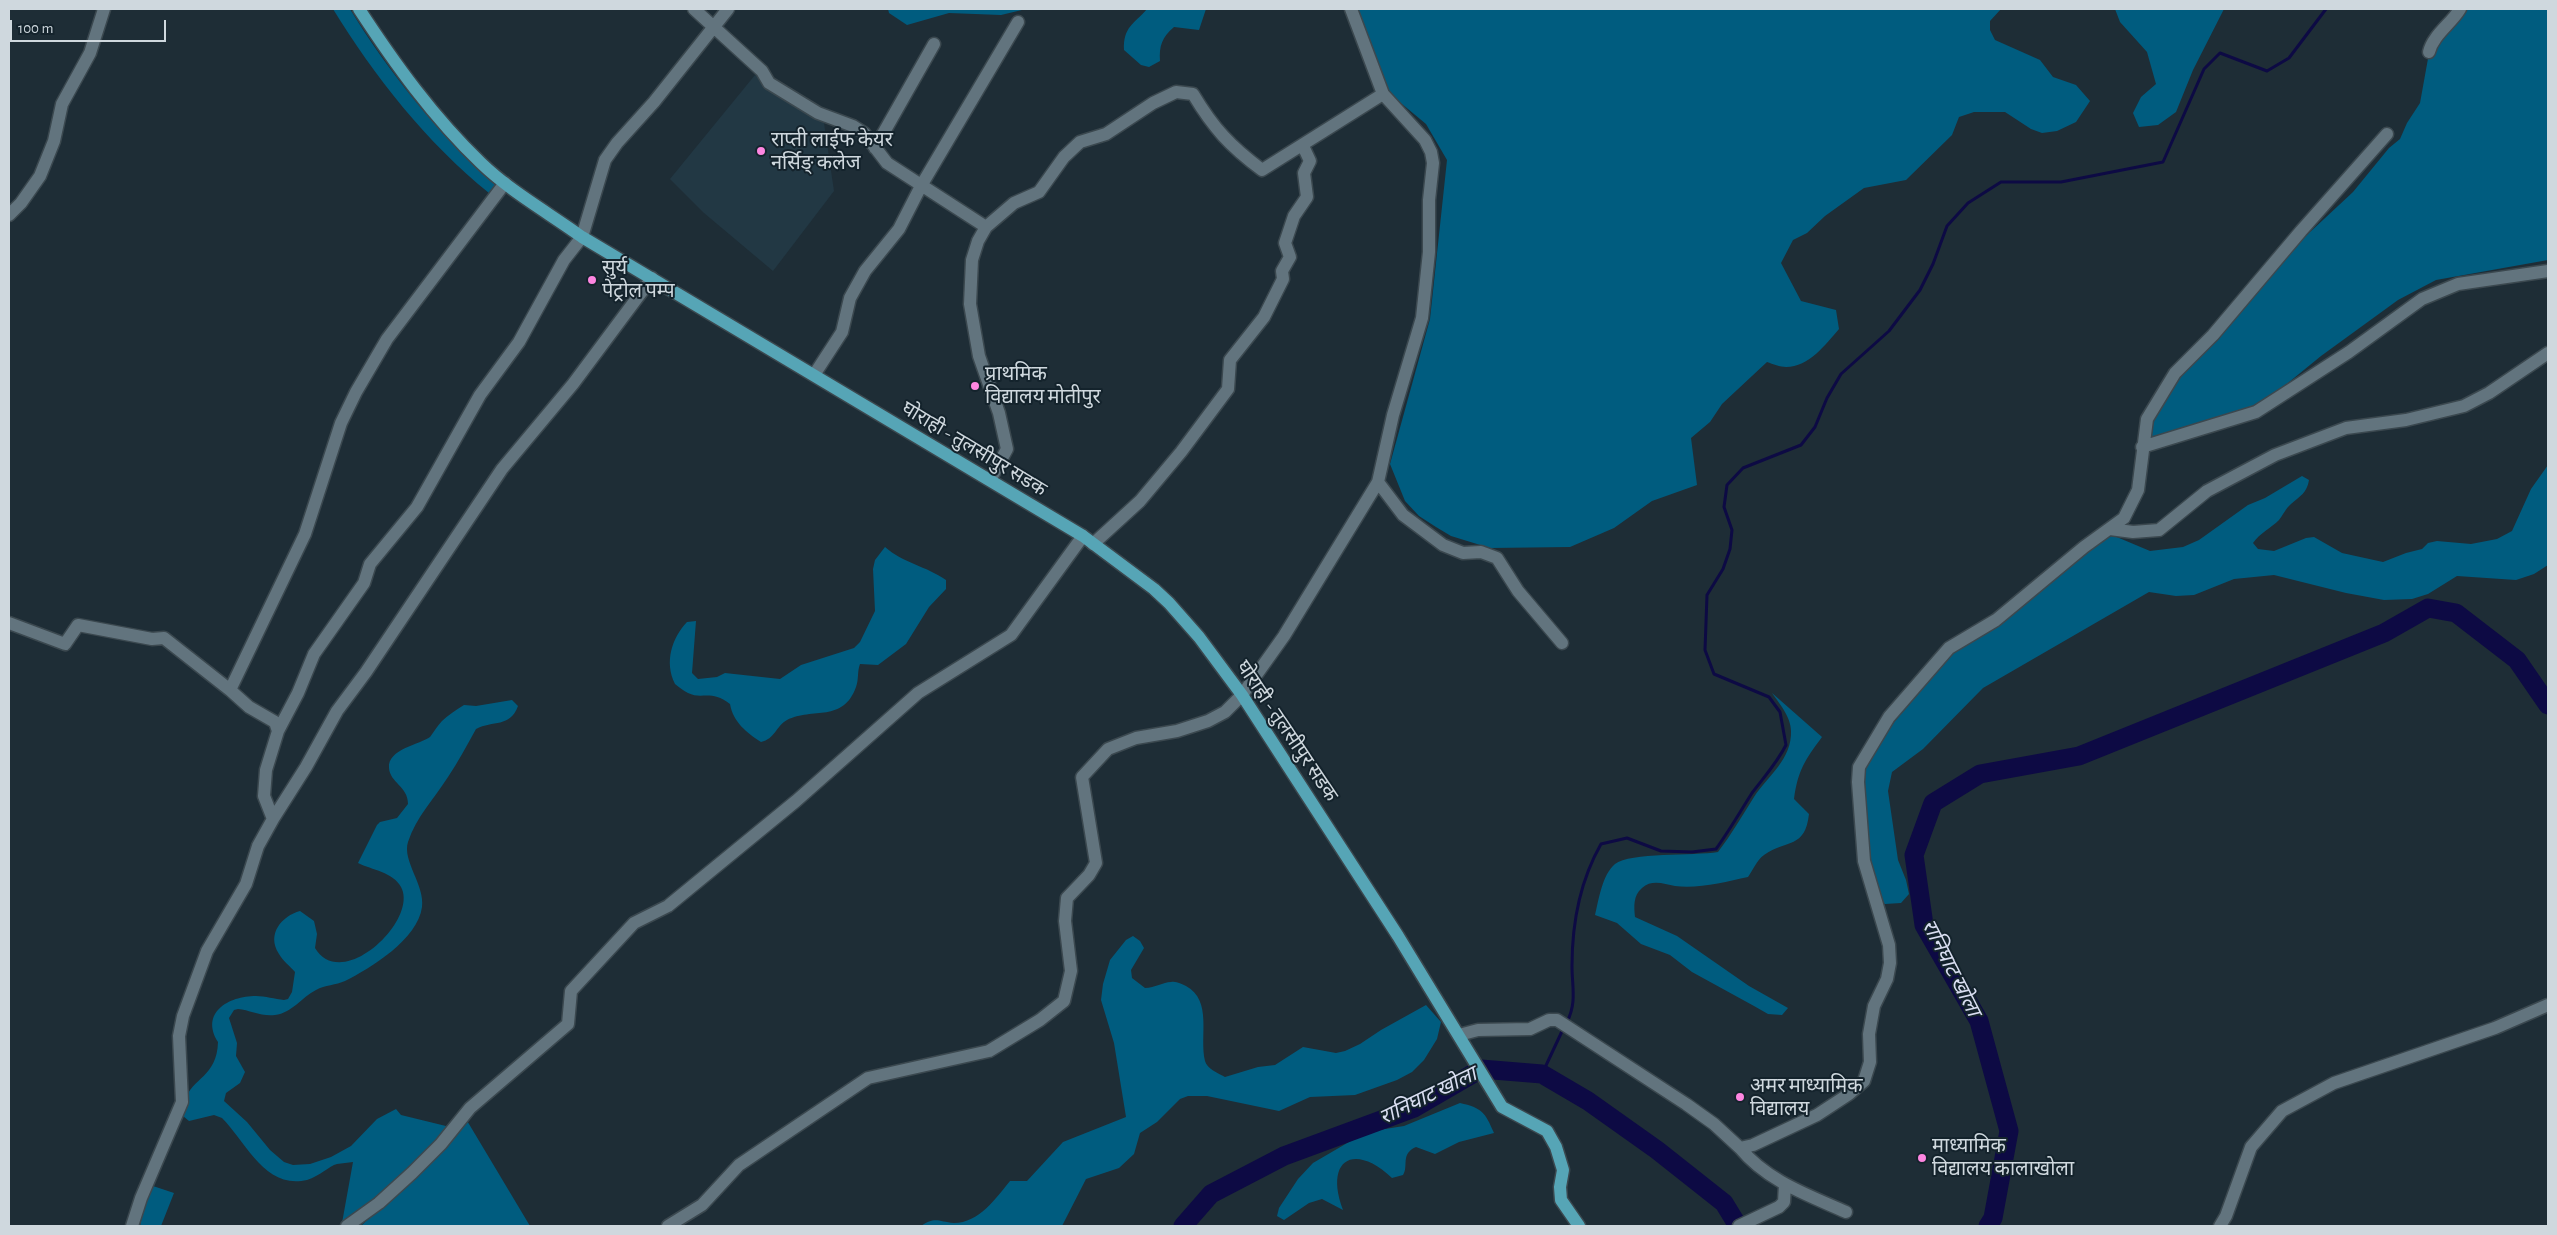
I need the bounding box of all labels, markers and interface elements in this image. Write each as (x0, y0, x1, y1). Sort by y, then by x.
scale bar (12, 10, 169, 42)
text: 100 m (18, 21, 53, 36)
place label: राप्ती लाईफ केयर नर्सिङ् कलेज (771, 128, 893, 175)
marker: राप्ती लाईफ केयर नर्सिङ् कलेज (755, 145, 767, 157)
place label: सुर्य पेट्रोल पम्प (602, 256, 675, 303)
marker: सुर्य पेट्रोल पम्प (586, 274, 598, 286)
place label: प्राथमिक विद्यालय मोतीपुर (985, 362, 1101, 409)
marker: प्राथमिक विद्यालय मोतीपुर (969, 380, 981, 392)
street label: घोराही - तुलसीपुर सडक (897, 396, 1051, 502)
street label: घोराही - तुलसीपुर सडक (1231, 656, 1343, 806)
water label: रानिघाट खोला (1916, 916, 1986, 1020)
water label: रानिघाट खोला (1375, 1062, 1481, 1130)
place label: अमर माध्यामिक विद्यालय (1750, 1074, 1863, 1121)
marker: अमर माध्यामिक विद्यालय (1734, 1091, 1746, 1103)
place label: माध्यामिक विद्यालय कालाखोला (1932, 1134, 2074, 1181)
marker: माध्यामिक विद्यालय कालाखोला (1916, 1152, 1928, 1164)

